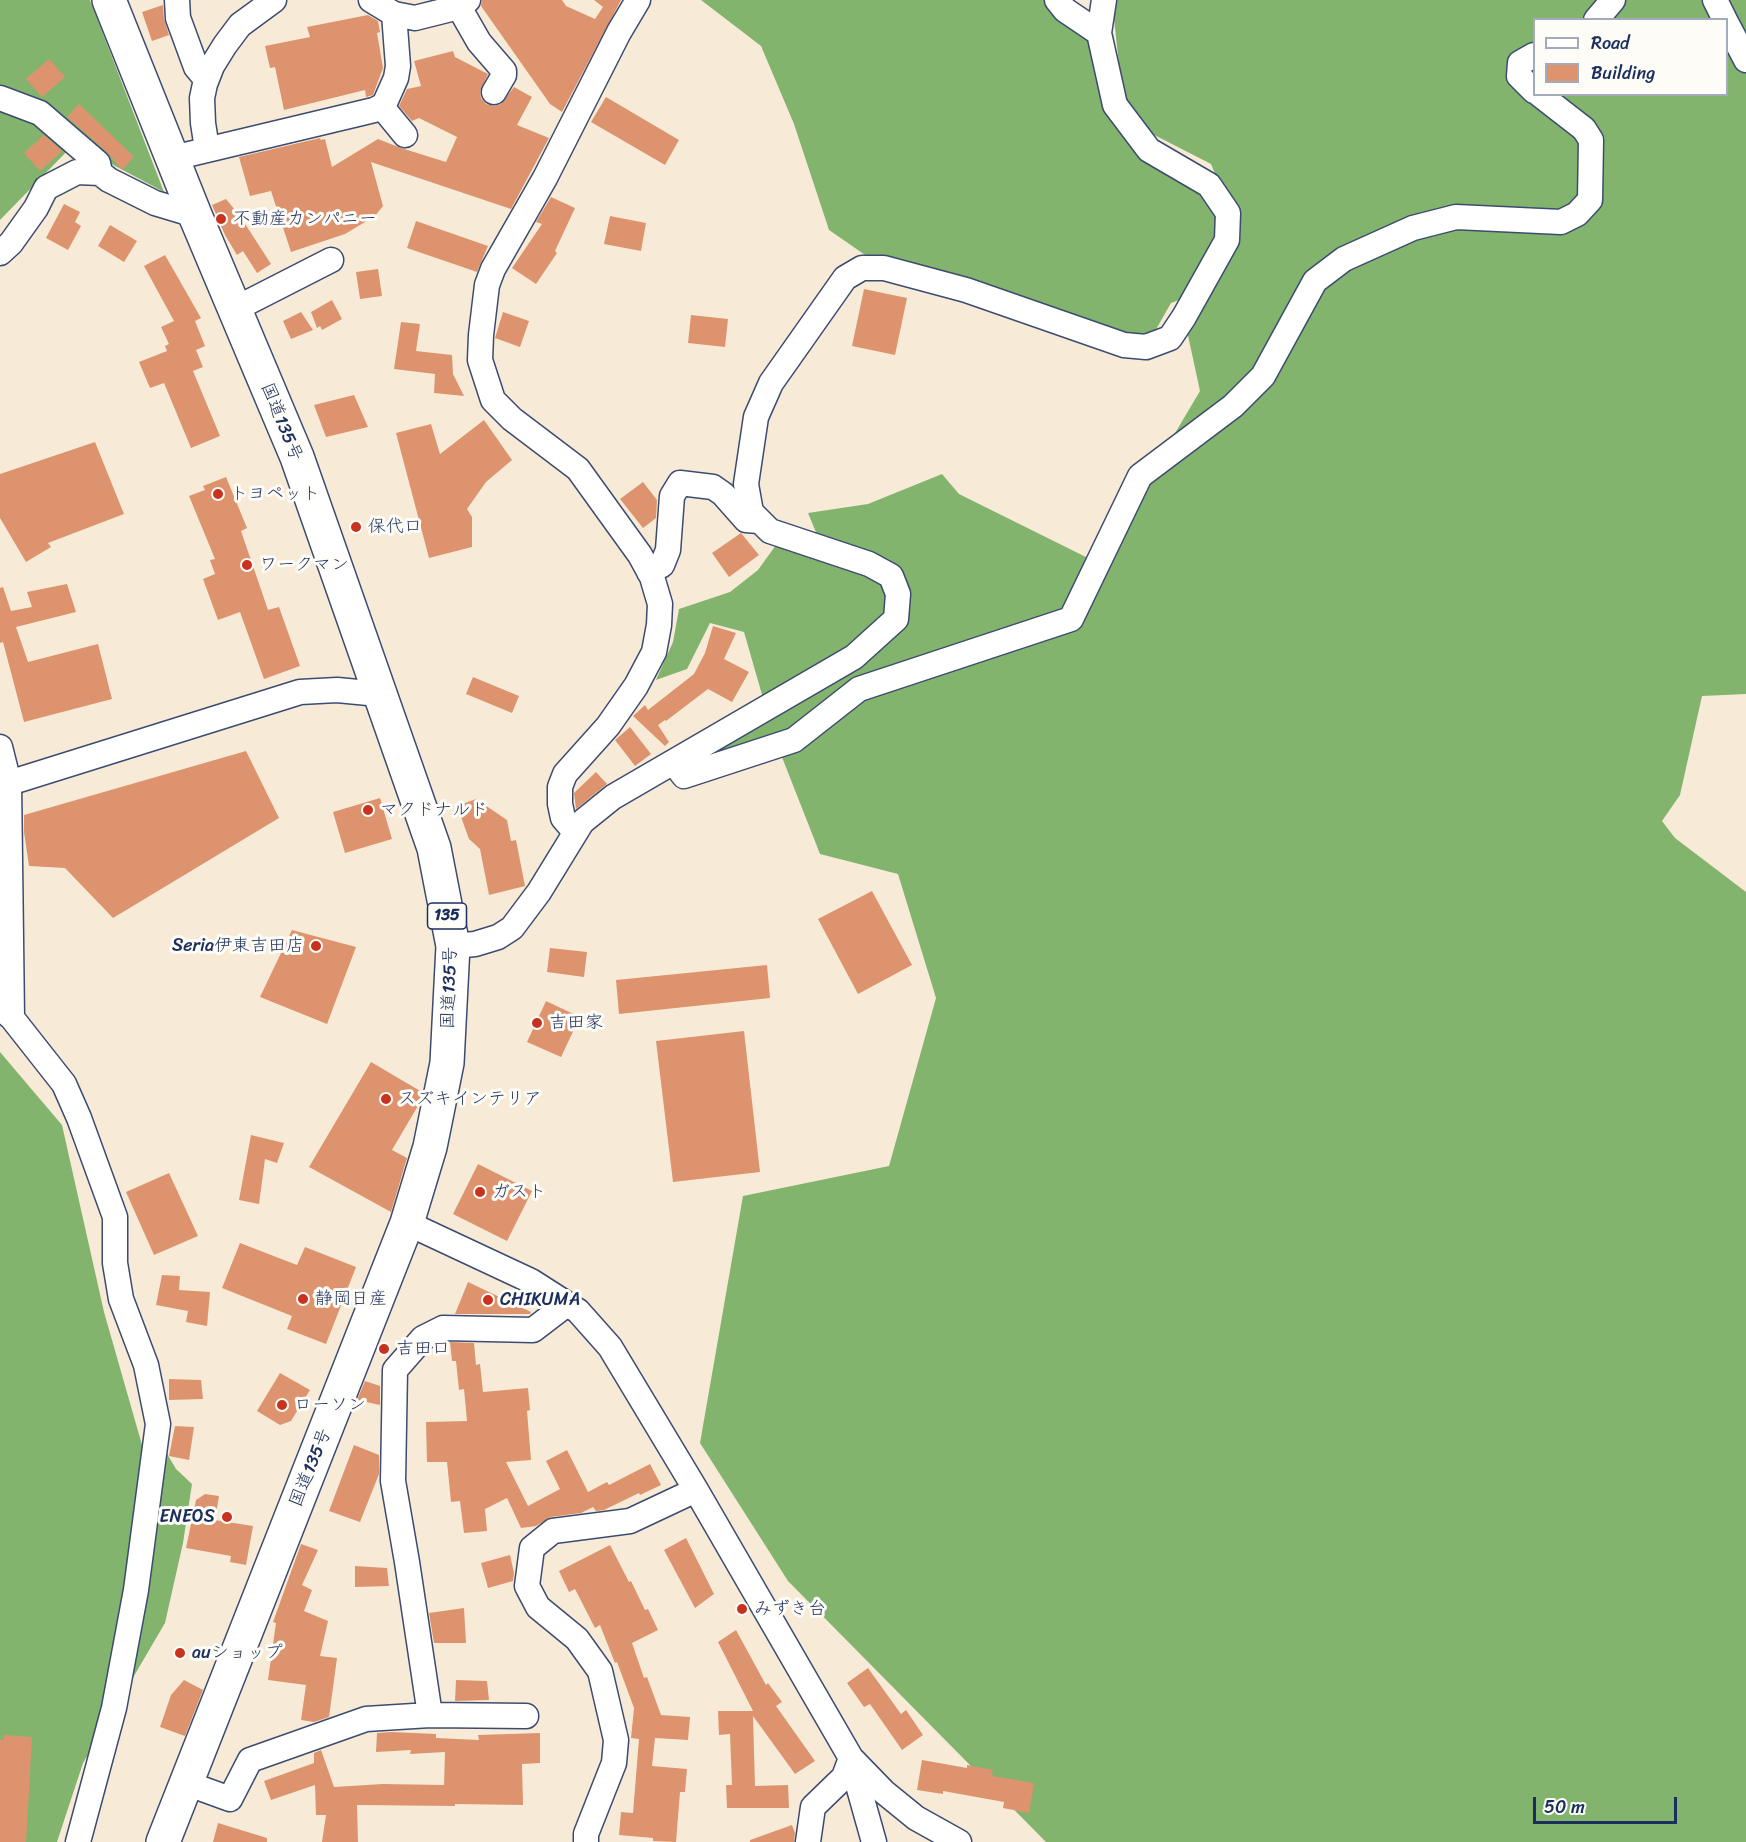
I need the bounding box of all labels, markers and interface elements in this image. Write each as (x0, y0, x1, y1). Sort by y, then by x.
legend (1533, 18, 1728, 96)
text: Road (1591, 27, 1630, 59)
text: Building (1591, 57, 1655, 89)
place label: 不動産カンパニー (233, 208, 377, 230)
marker: 不動産カンパニー (214, 212, 228, 226)
street label: 国道135号 (256, 380, 306, 464)
place label: トヨペット (230, 483, 320, 505)
marker: トヨペット (211, 487, 225, 501)
place label: 保代口 (368, 516, 422, 538)
marker: 保代口 (349, 520, 363, 534)
place label: ワークマン (259, 554, 349, 576)
marker: ワークマン (240, 558, 254, 572)
place label: マクドナルド (380, 799, 488, 821)
marker: マクドナルド (361, 803, 375, 817)
road number: 135 (428, 903, 466, 929)
place label: Seria伊東吉田店 (172, 935, 304, 957)
marker: Seria伊東吉田店 (309, 939, 323, 953)
street label: 国道135号 (438, 946, 462, 1030)
place label: 吉田家 (549, 1012, 603, 1034)
marker: 吉田家 (530, 1016, 544, 1030)
place label: スズキインテリア (398, 1088, 542, 1110)
marker: スズキインテリア (379, 1092, 393, 1106)
place label: ガスト (492, 1181, 546, 1203)
marker: ガスト (473, 1185, 487, 1199)
place label: 静岡日産 (315, 1288, 387, 1310)
place label: CHIKUMA (500, 1289, 580, 1311)
marker: 静岡日産 (296, 1292, 310, 1306)
marker: CHIKUMA (481, 1293, 495, 1307)
place label: 吉田口 (396, 1338, 450, 1360)
marker: 吉田口 (377, 1342, 391, 1356)
place label: ローソン (294, 1394, 366, 1416)
marker: ローソン (275, 1398, 289, 1412)
street label: 国道135号 (286, 1426, 336, 1510)
place label: ENEOS (160, 1506, 215, 1528)
marker: ENEOS (220, 1510, 234, 1524)
place label: みずき台 (754, 1598, 826, 1620)
marker: みずき台 (735, 1602, 749, 1616)
place label: auショップ (192, 1642, 283, 1664)
marker: auショップ (173, 1646, 187, 1660)
scale bar (1536, 1785, 1680, 1823)
text: 50 m (1544, 1791, 1585, 1823)

